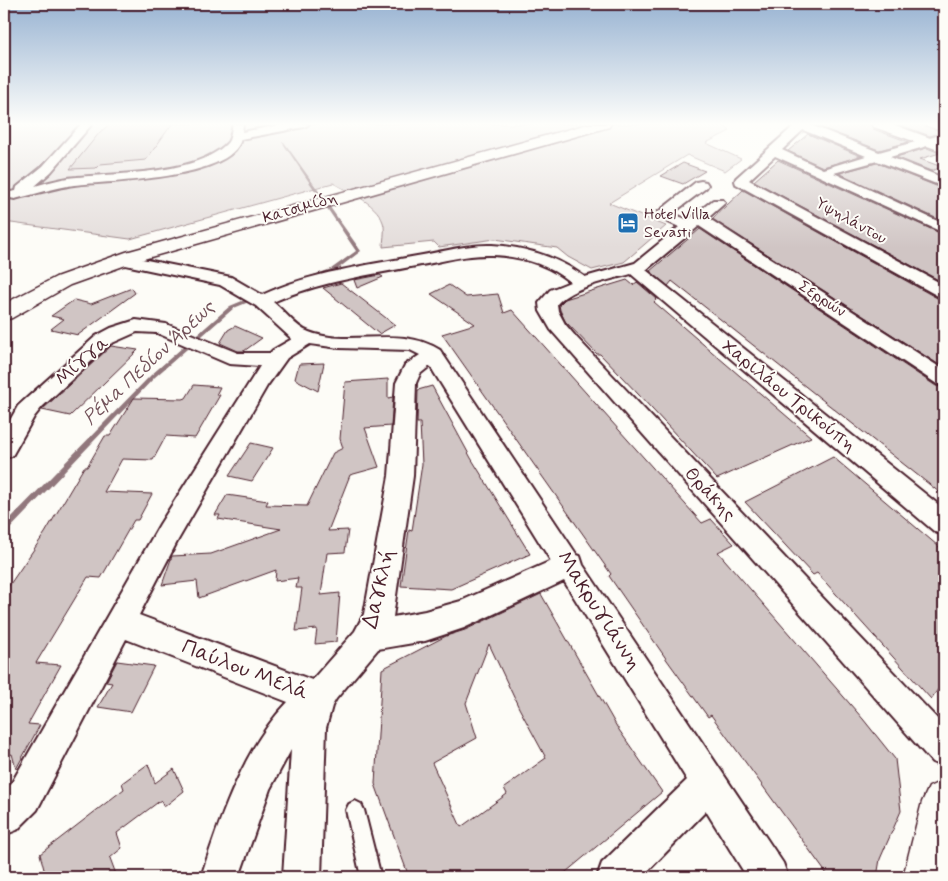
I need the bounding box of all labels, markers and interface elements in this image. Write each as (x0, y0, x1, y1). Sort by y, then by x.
street label: Κατσιμίδη (260, 187, 340, 229)
street label: Υψηλάντου (812, 193, 890, 249)
place label: Hotel Villa Sevasti (644, 204, 710, 243)
hotel icon: Hotel Villa Sevasti (616, 211, 640, 235)
street label: Σερρών (794, 276, 850, 322)
water label: Ρέμα Πεδίον Άρεως (77, 294, 222, 431)
street label: Μίγγα (50, 331, 114, 391)
street label: Χαριλάου Τρικούπη (716, 334, 862, 458)
street label: Θράκης (679, 462, 741, 526)
street label: Μακρυγιάννη (550, 546, 648, 676)
street label: Δαγκλή (356, 547, 402, 631)
street label: Παύλου Μελά (178, 633, 313, 707)

